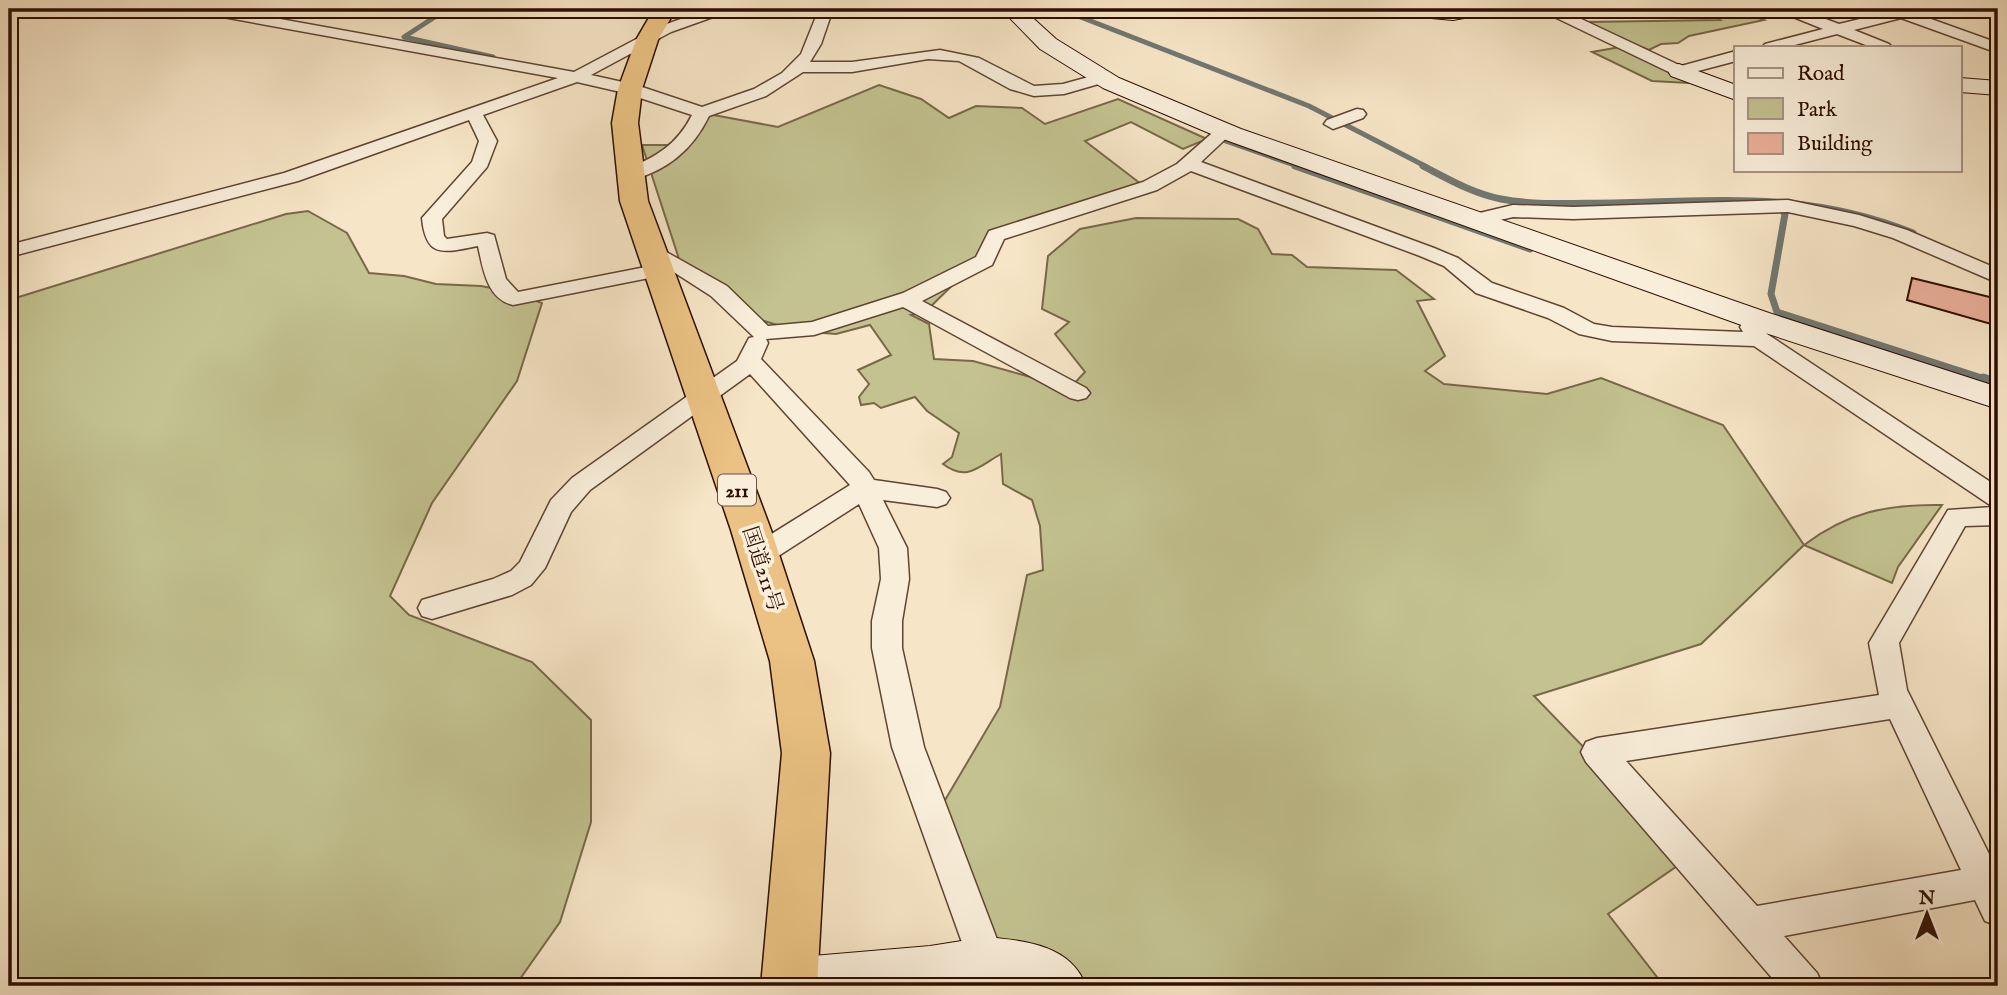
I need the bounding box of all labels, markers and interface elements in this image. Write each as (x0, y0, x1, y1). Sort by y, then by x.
legend (1734, 46, 1962, 172)
text: Road (1797, 61, 1845, 88)
text: Park (1797, 97, 1838, 124)
text: Building (1797, 131, 1873, 158)
road number: 211 (718, 475, 756, 505)
street label: 国道211号 (735, 523, 788, 616)
north arrow (1892, 880, 1962, 950)
text: N (1918, 887, 1936, 911)

